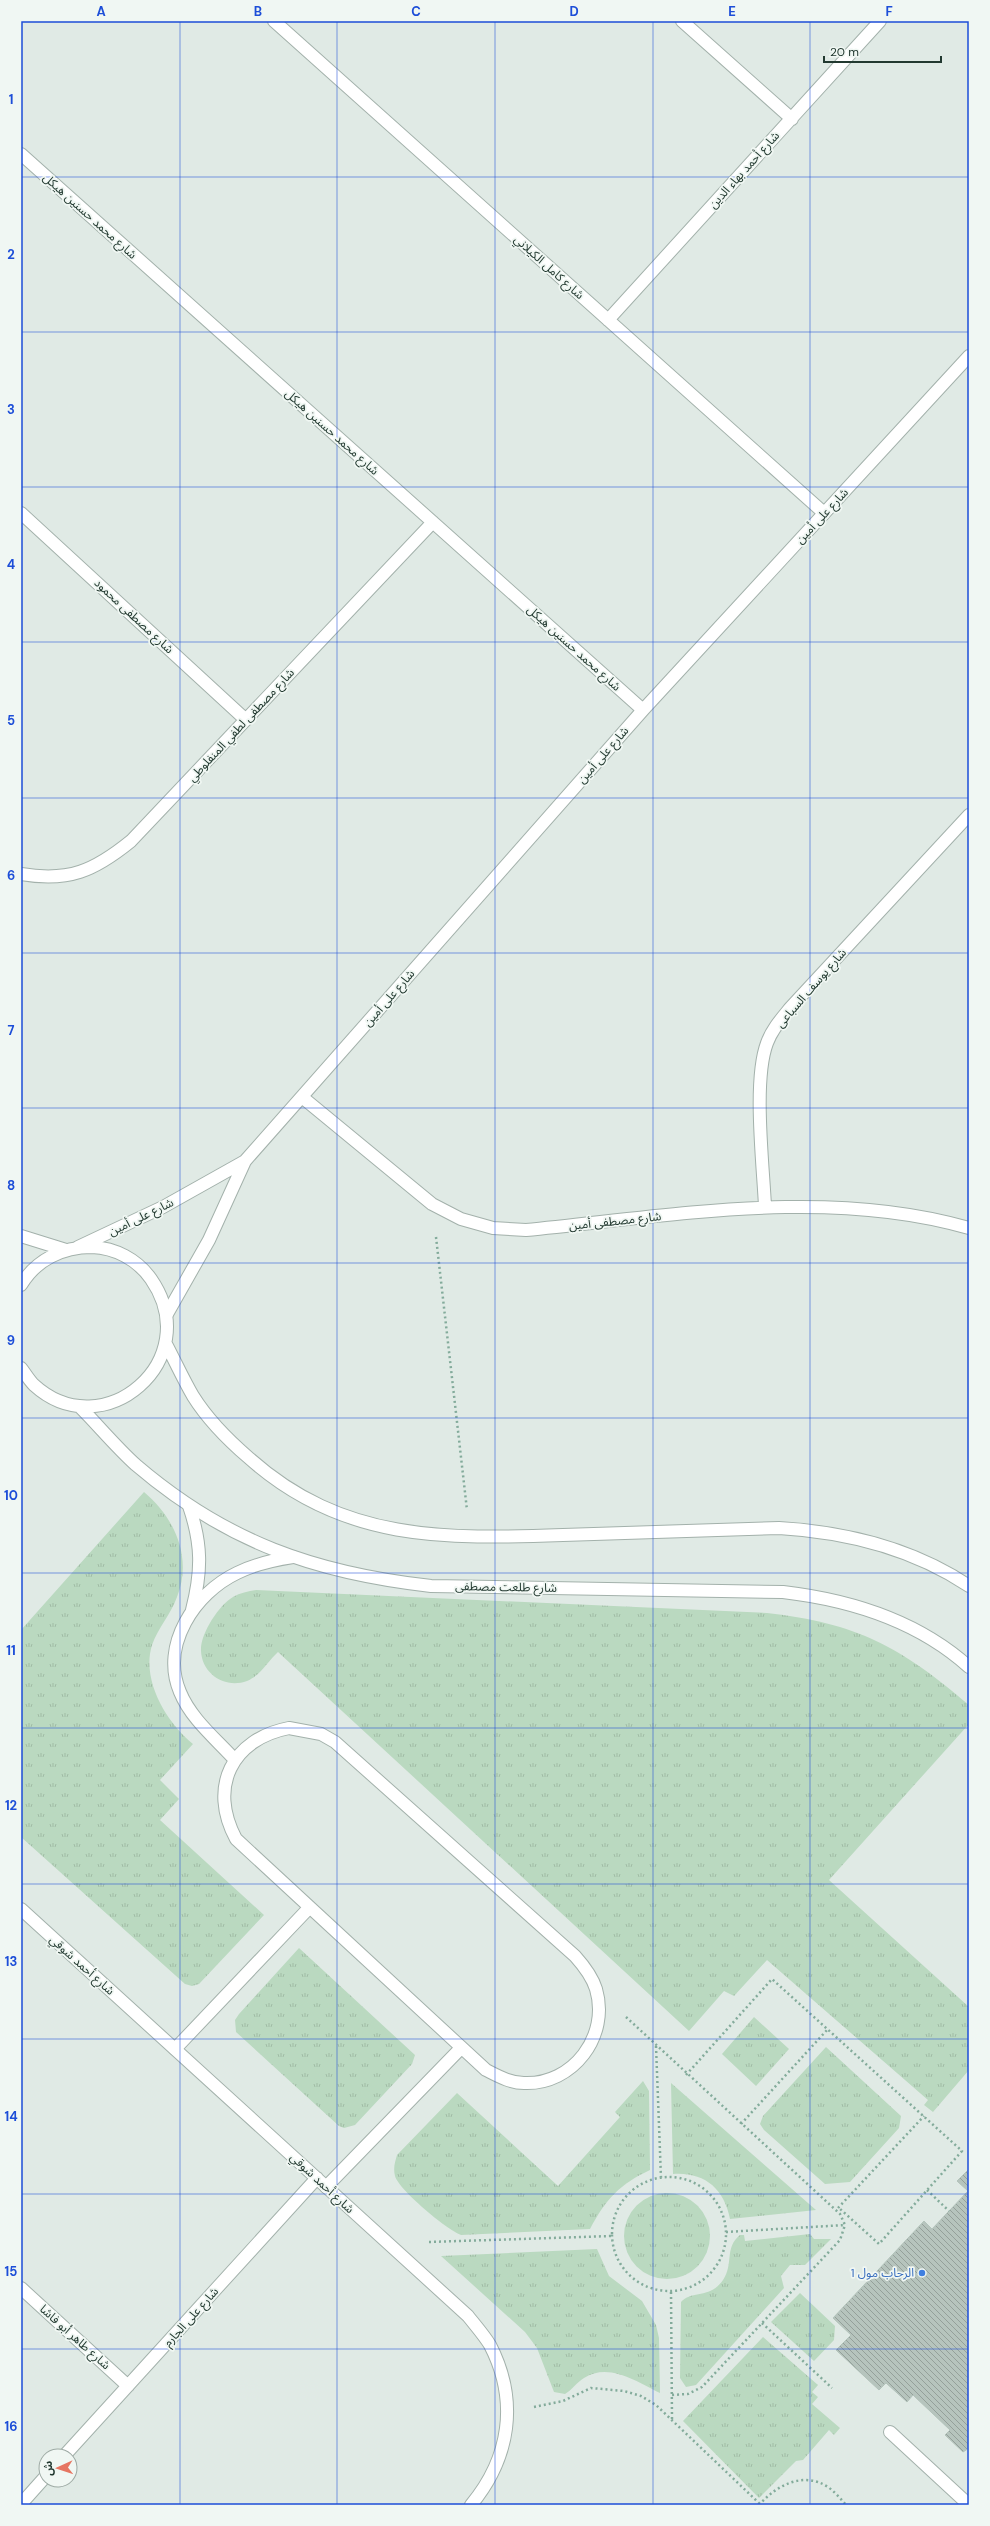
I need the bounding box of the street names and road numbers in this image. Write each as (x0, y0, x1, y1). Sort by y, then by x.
street label: شارع أحمد بهاء الدين (705, 128, 784, 213)
street label: شارع محمد حسنين هيكل (39, 170, 140, 263)
street label: شارع كامل الكيلاني (509, 231, 587, 304)
street label: شارع محمد حسنين هيكل (281, 386, 382, 479)
street label: شارع على أمين (792, 485, 853, 548)
street label: شارع مصطفى محمود (90, 575, 177, 658)
street label: شارع محمد حسنين هيكل (523, 602, 624, 695)
street label: شارع مصطفى لطفي المنفلوطي (184, 665, 299, 786)
street label: شارع على أمين (574, 723, 633, 788)
street label: شارع يوسف السباعى (772, 945, 851, 1032)
street label: شارع على أمين (360, 966, 419, 1031)
street label: شارع على أمين (106, 1194, 177, 1241)
street label: شارع مصطفى أمين (568, 1208, 662, 1235)
street label: شارع طلعت مصطفى (455, 1578, 557, 1597)
street label: شارع أحمد شوقي (45, 1932, 118, 2000)
street label: شارع أحمد شوقي (285, 2149, 358, 2218)
street label: شارع على الجارم (160, 2284, 223, 2351)
street label: شارع طاهر أبو فاشا (36, 2301, 114, 2374)

